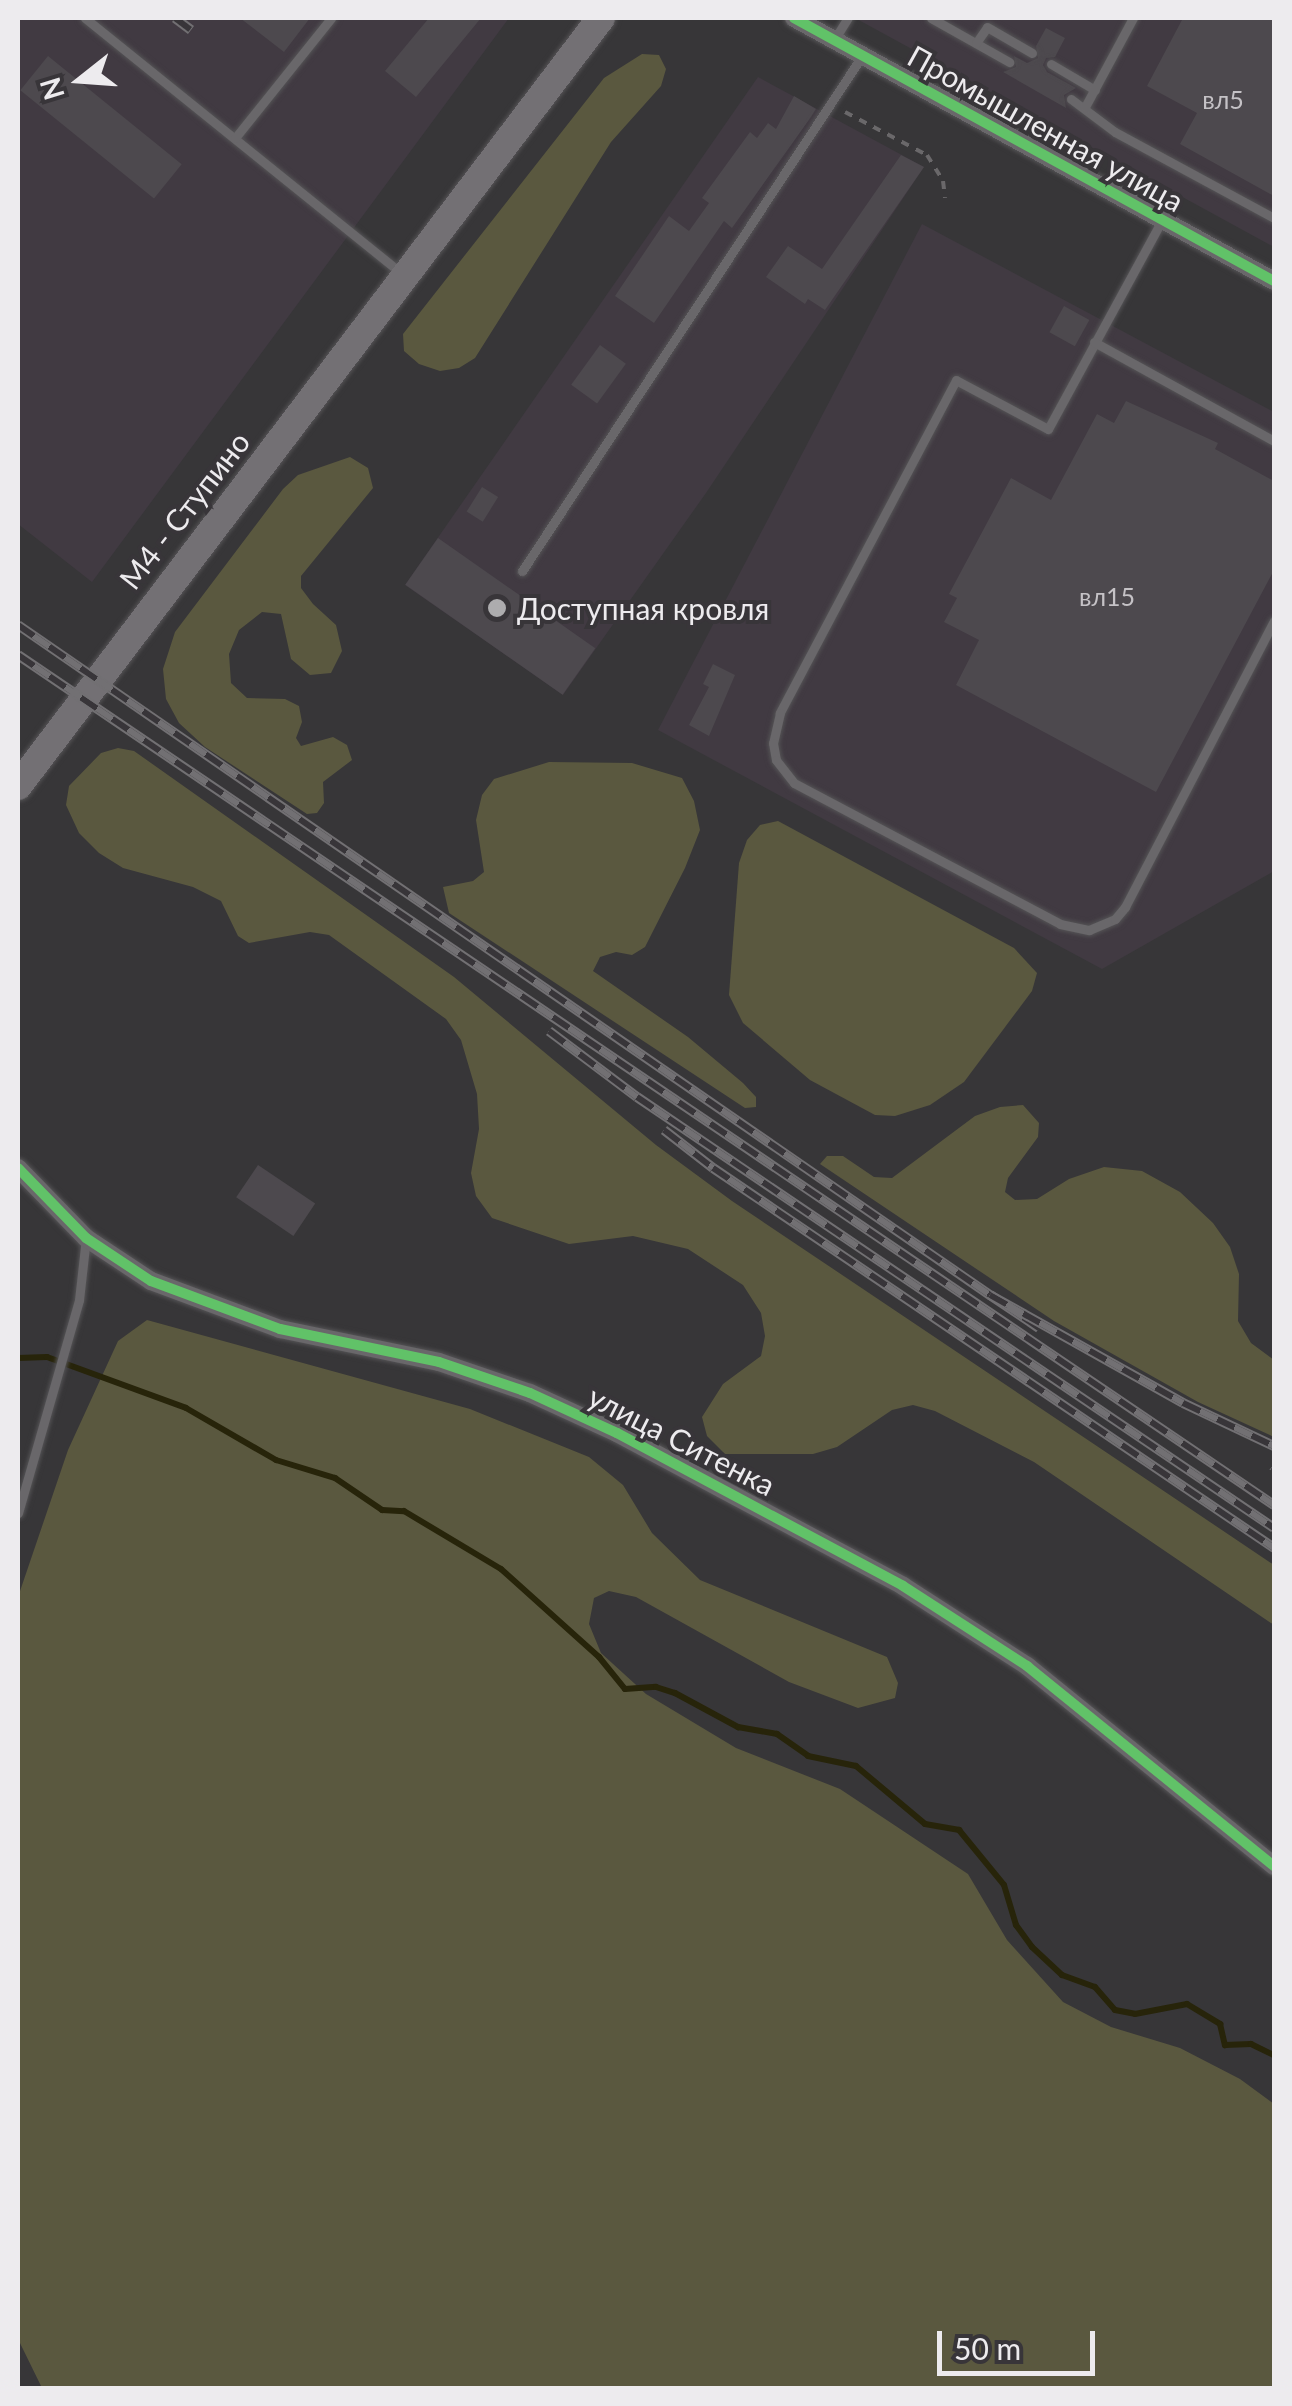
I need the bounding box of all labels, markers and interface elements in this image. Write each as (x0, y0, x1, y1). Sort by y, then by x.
north arrow (30, 30, 130, 130)
street label: Промышленная улица (902, 37, 1190, 219)
text: N (32, 73, 71, 104)
house number: вл5 (1202, 84, 1244, 114)
street label: М4 - Ступино (111, 424, 257, 596)
house number: вл15 (1079, 581, 1135, 611)
place label: Доступная кровля (517, 590, 769, 626)
marker: Доступная кровля (486, 597, 508, 619)
street label: улица Ситенка (583, 1378, 781, 1502)
scale bar (942, 2311, 1100, 2373)
text: 50 m (954, 2330, 1021, 2366)

